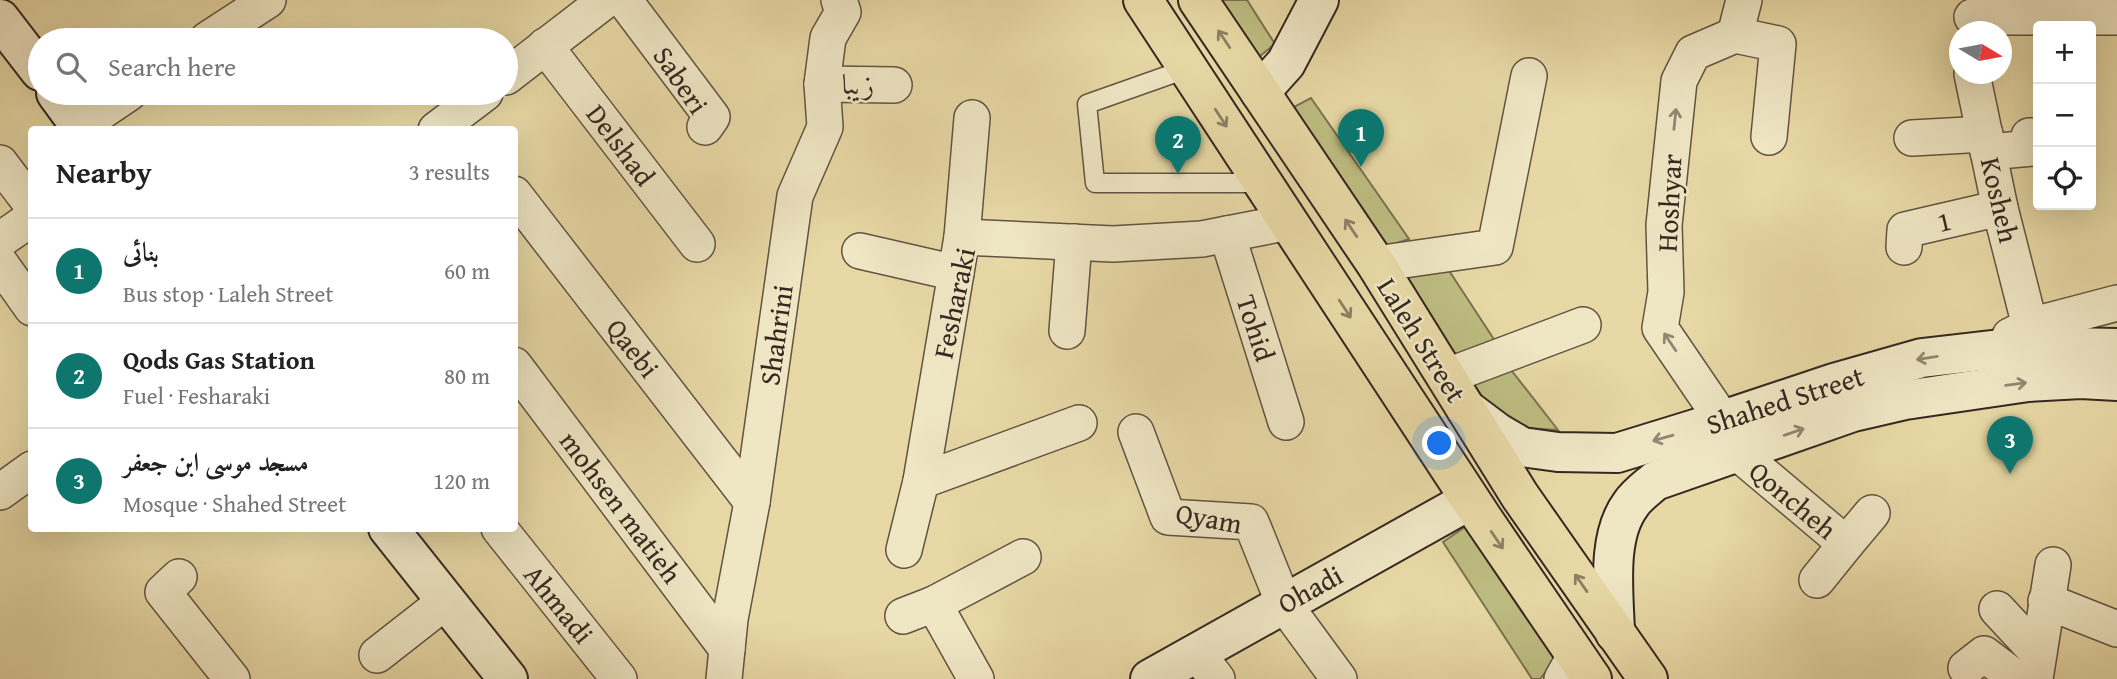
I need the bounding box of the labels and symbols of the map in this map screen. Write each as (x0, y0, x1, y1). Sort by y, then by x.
north arrow (1949, 21, 2012, 84)
one-way arrow (1217, 29, 1231, 49)
street label: Saberi (644, 38, 719, 122)
street label: زیبا (841, 63, 875, 104)
street label: Delshad (577, 95, 666, 194)
one-way arrow (1214, 108, 1228, 127)
one-way arrow (1669, 108, 1682, 131)
pin: 1 (1338, 109, 1384, 167)
pin: 2 (1155, 116, 1201, 174)
street label: Hoshyar (1645, 153, 1692, 253)
street label: Kosheh (1971, 153, 2030, 247)
street label: 1 (1933, 199, 1955, 242)
one-way arrow (1344, 218, 1358, 238)
street label: Fesharaki (922, 244, 985, 362)
street label: Laleh Street (1368, 269, 1477, 410)
street label: Shahrini (748, 282, 803, 388)
street label: Tohid (1227, 289, 1286, 366)
one-way arrow (1338, 298, 1352, 318)
street label: Qaebi (597, 309, 670, 386)
one-way arrow (1663, 333, 1677, 353)
one-way arrow (1916, 352, 1939, 365)
street label: Shahed Street (1701, 355, 1869, 444)
one-way arrow (2004, 377, 2027, 390)
pin: 3 (1987, 416, 2033, 474)
street label: mohsen matieh (550, 422, 693, 592)
one-way arrow (1783, 425, 1805, 437)
your location (1422, 426, 1456, 460)
one-way arrow (1652, 433, 1674, 446)
street label: Qoncheh (1740, 451, 1846, 549)
street label: Qyam (1173, 492, 1246, 544)
one-way arrow (1490, 530, 1504, 549)
street label: Ohadi (1270, 554, 1350, 623)
street label: Ahmadi (515, 555, 604, 652)
one-way arrow (1574, 574, 1588, 593)

